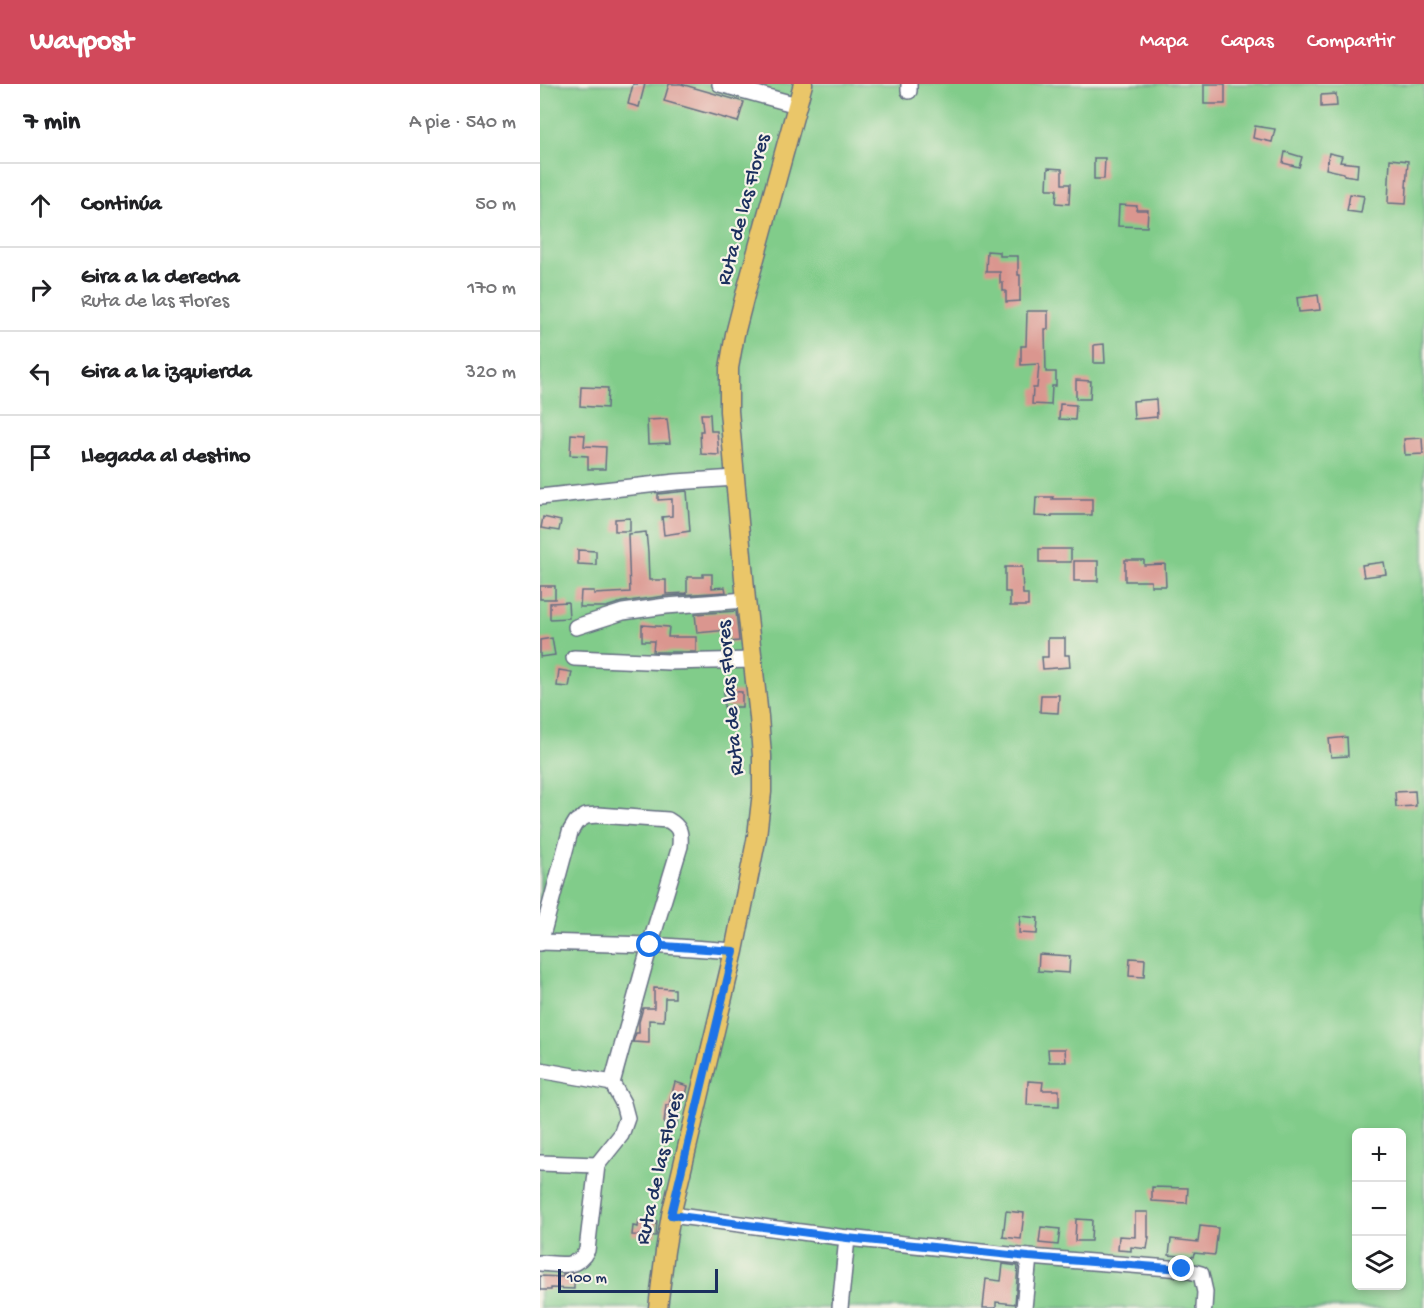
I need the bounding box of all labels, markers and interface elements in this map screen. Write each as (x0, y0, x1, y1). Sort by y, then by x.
text: Waypost (30, 26, 133, 59)
text: Mapa (1140, 30, 1188, 55)
text: Capas (1221, 30, 1274, 55)
text: Compartir (1307, 30, 1394, 55)
text: 7 min (24, 108, 80, 139)
text: A pie · 540 m (409, 112, 516, 135)
street label: Ruta de las Flores (713, 130, 778, 288)
icon: ahead (24, 189, 57, 222)
text: Continúa (81, 192, 162, 218)
text: 50 m (475, 194, 516, 217)
text: Gira a la derecha (81, 265, 239, 291)
icon: right (24, 273, 57, 306)
text: 170 m (467, 278, 516, 301)
text: Ruta de las Flores (81, 291, 229, 314)
icon: left (24, 357, 57, 390)
text: Gira a la izquierda (81, 360, 252, 386)
text: 320 m (466, 362, 516, 385)
icon: arrive (24, 441, 57, 474)
text: Llegada al destino (81, 444, 251, 470)
street label: Ruta de las Flores (713, 618, 751, 777)
route start (636, 931, 662, 957)
street label: Ruta de las Flores (631, 1089, 691, 1248)
map controls (1352, 1128, 1406, 1290)
button: + (1352, 1128, 1406, 1182)
button: − (1352, 1182, 1406, 1236)
button: layers (1352, 1236, 1406, 1290)
route end (1168, 1255, 1194, 1281)
scale bar (558, 1266, 718, 1294)
text: 100 m (567, 1270, 607, 1289)

